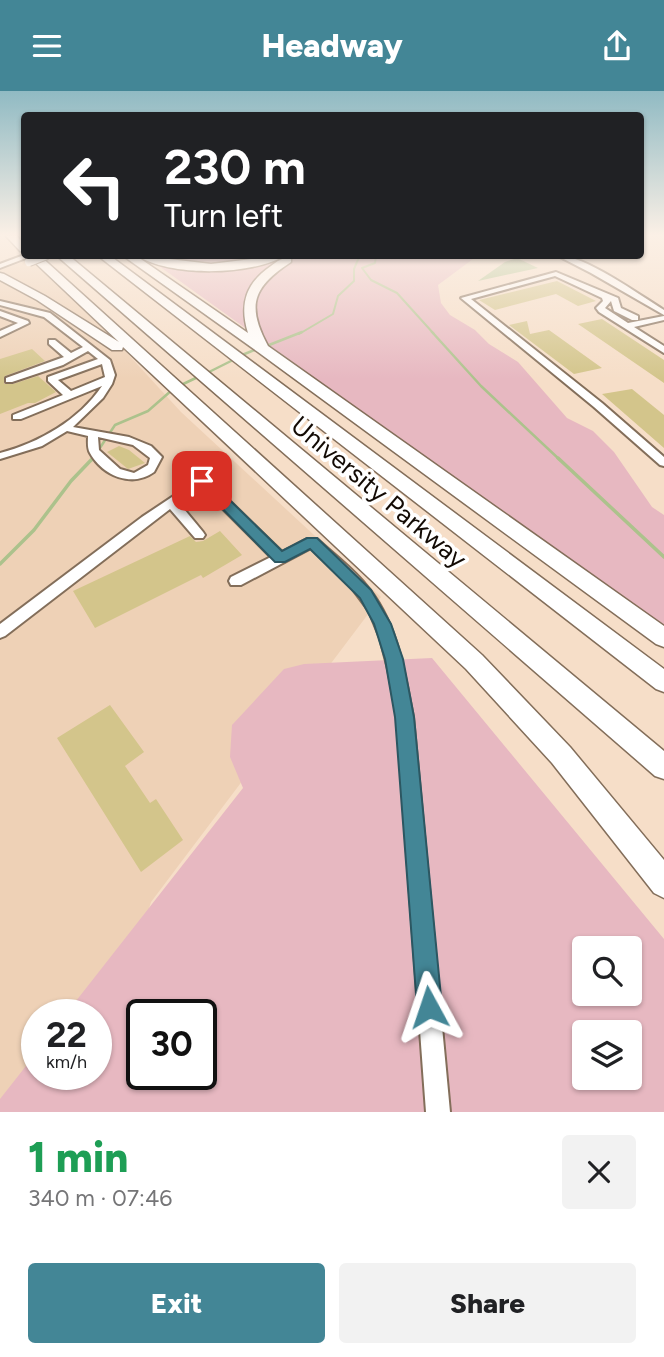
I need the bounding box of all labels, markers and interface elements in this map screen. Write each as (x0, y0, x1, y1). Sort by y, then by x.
icon: menu (28, 27, 66, 65)
text: Headway (261, 27, 403, 65)
icon: share (598, 27, 636, 65)
text: 230 m (164, 137, 306, 196)
icon: left (49, 140, 140, 231)
text: Turn left (164, 197, 283, 235)
street label: University Parkway (285, 409, 474, 575)
pin (172, 451, 232, 511)
icon: arrive (183, 462, 221, 500)
map controls (572, 936, 642, 1090)
button: search (572, 936, 642, 1006)
position arrow (392, 970, 466, 1044)
speed limit sign: 30 (126, 999, 217, 1090)
text: 22 (46, 1014, 87, 1056)
button: layers (572, 1020, 642, 1090)
text: km/h (46, 1051, 87, 1073)
text: 1 min (28, 1132, 128, 1183)
button: close (562, 1135, 636, 1209)
text: 340 m · 07:46 (28, 1184, 172, 1212)
button: Exit (28, 1263, 325, 1343)
button: Share (339, 1263, 636, 1343)

